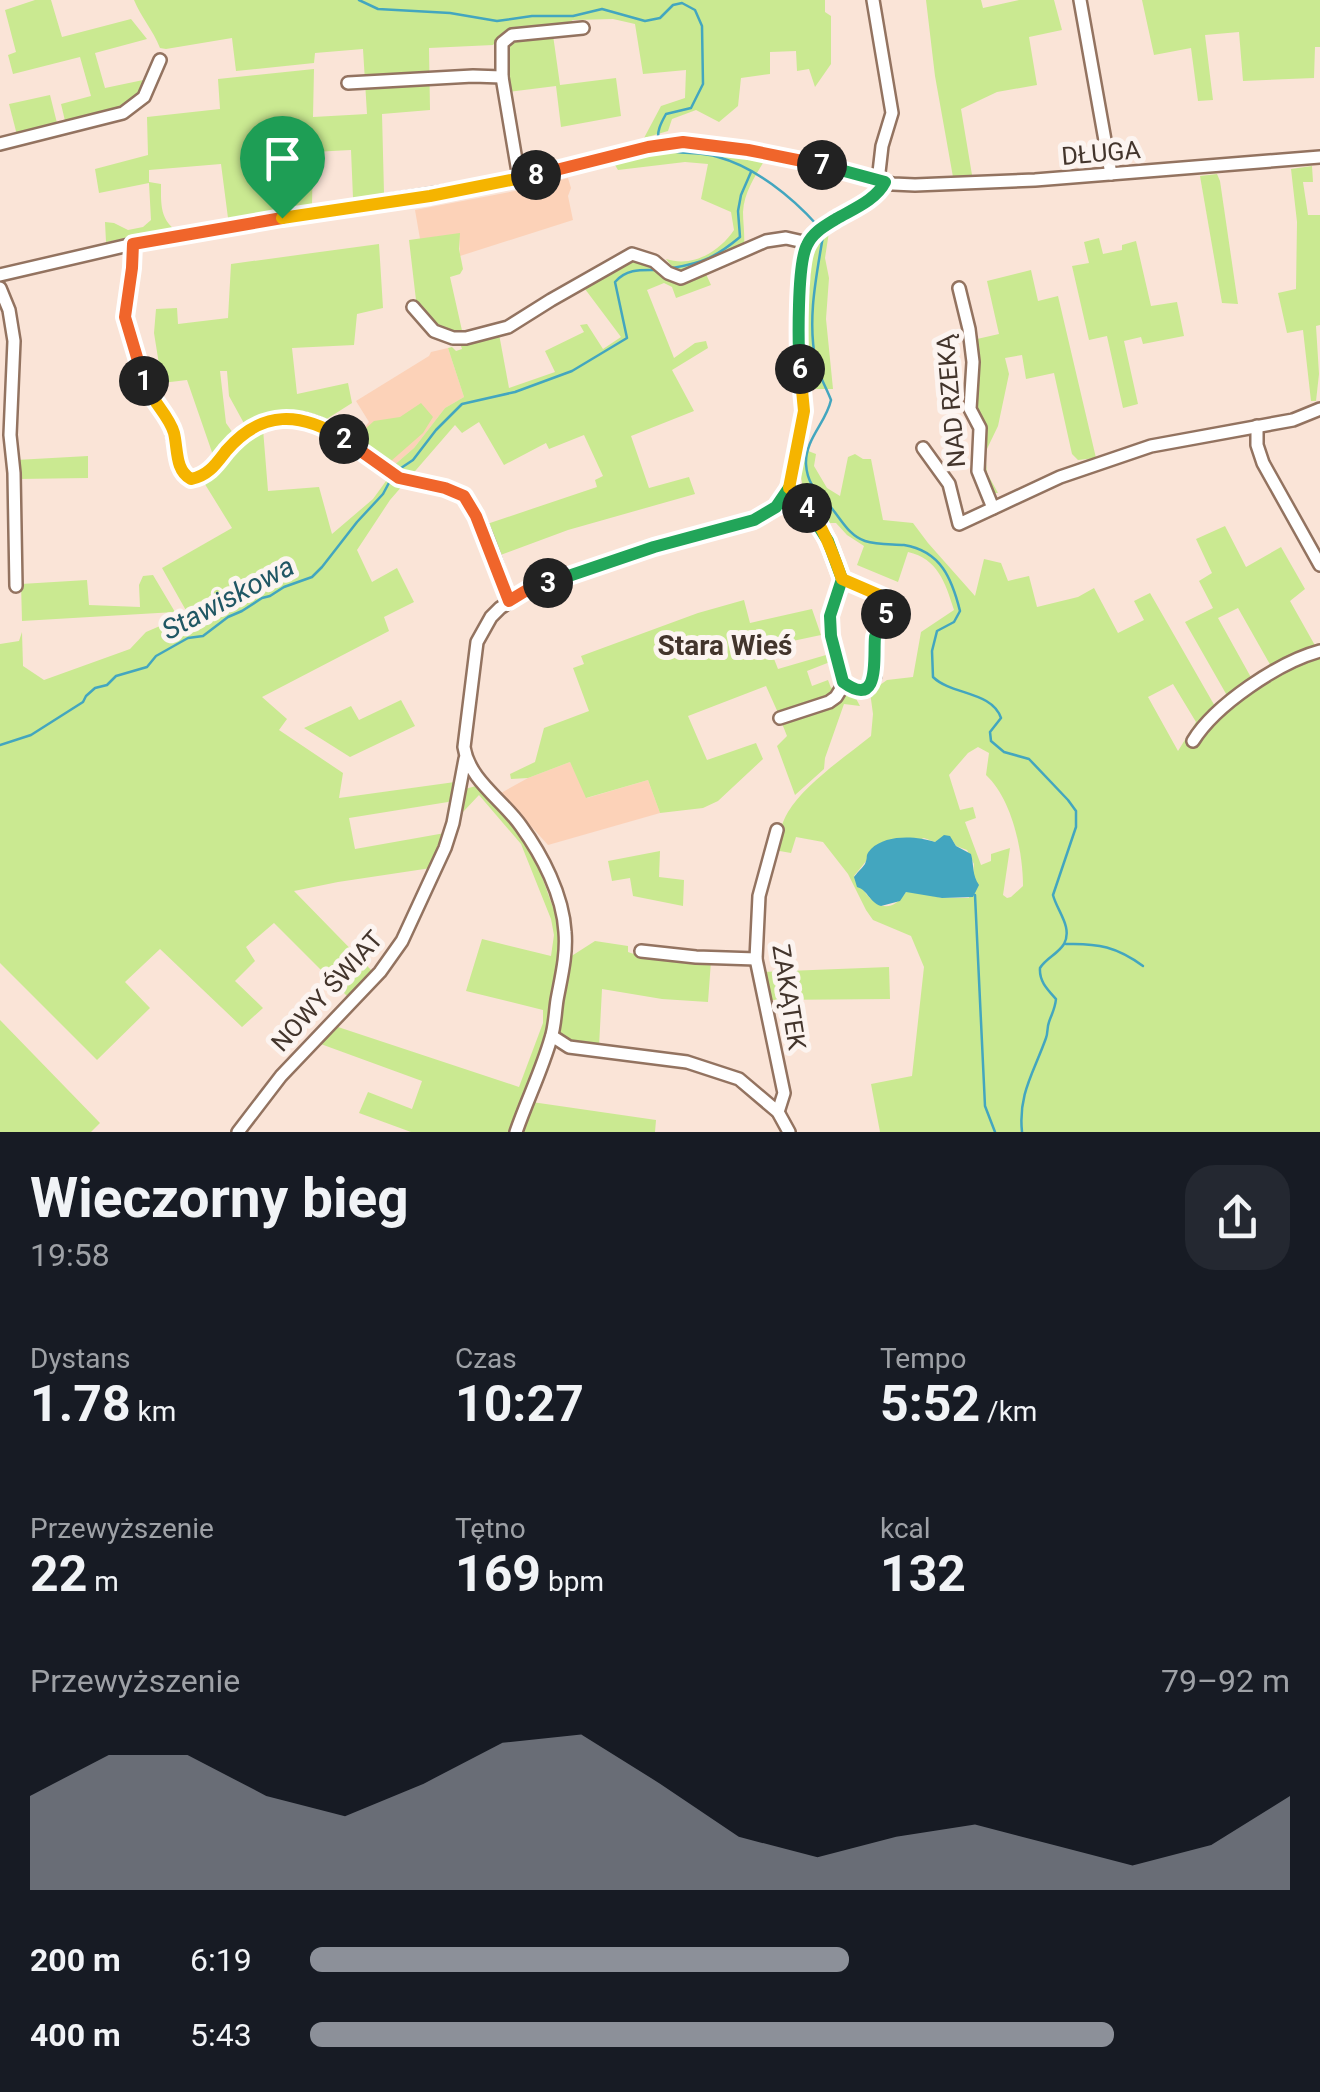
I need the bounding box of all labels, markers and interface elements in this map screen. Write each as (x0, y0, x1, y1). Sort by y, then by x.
pin (240, 116, 325, 219)
icon: arrive (255, 131, 310, 186)
street label: DŁUGA (1060, 135, 1142, 171)
pin: 7 (797, 140, 847, 190)
text: 7 (814, 148, 830, 181)
pin: 8 (511, 150, 561, 200)
text: 8 (528, 158, 544, 191)
street label: NAD RZEKĄ (931, 333, 971, 469)
pin: 6 (775, 344, 825, 394)
text: 6 (792, 352, 808, 385)
pin: 1 (119, 356, 169, 406)
text: 1 (136, 364, 152, 397)
pin: 2 (319, 414, 369, 464)
text: 2 (336, 422, 352, 455)
pin: 4 (782, 483, 832, 533)
text: 4 (799, 491, 815, 524)
water label: Stawiskowa (156, 549, 300, 647)
pin: 3 (523, 558, 573, 608)
text: 3 (540, 566, 556, 599)
pin: 5 (861, 589, 911, 639)
text: 5 (878, 597, 894, 630)
district label: Stara Wieś (658, 629, 792, 662)
street label: NOWY ŚWIAT (265, 924, 389, 1057)
street label: ZAKĄTEK (766, 942, 812, 1052)
button: share (1185, 1165, 1290, 1270)
text: Wieczorny bieg (30, 1166, 409, 1230)
text: 19:58 (30, 1236, 110, 1274)
text: Dystans (30, 1342, 130, 1375)
text: Czas (455, 1342, 517, 1375)
text: Tempo (880, 1342, 966, 1375)
text: 1.78 (30, 1375, 131, 1433)
text: 10:27 (455, 1375, 584, 1433)
text: 5:52 (880, 1375, 980, 1433)
text: km (131, 1395, 176, 1428)
text: /km (980, 1395, 1037, 1428)
text: Przewyższenie (30, 1512, 214, 1545)
text: Tętno (455, 1512, 526, 1545)
text: kcal (880, 1512, 931, 1545)
text: 22 (30, 1545, 87, 1603)
text: 169 (455, 1545, 541, 1603)
text: 132 (880, 1545, 966, 1603)
text: m (87, 1565, 119, 1598)
text: bpm (541, 1565, 604, 1598)
text: Przewyższenie (30, 1662, 240, 1700)
text: 79–92 m (1161, 1662, 1290, 1700)
text: 200 m (30, 1941, 121, 1979)
text: 6:19 (190, 1941, 252, 1979)
text: 400 m (30, 2016, 121, 2054)
text: 5:43 (190, 2016, 252, 2054)

